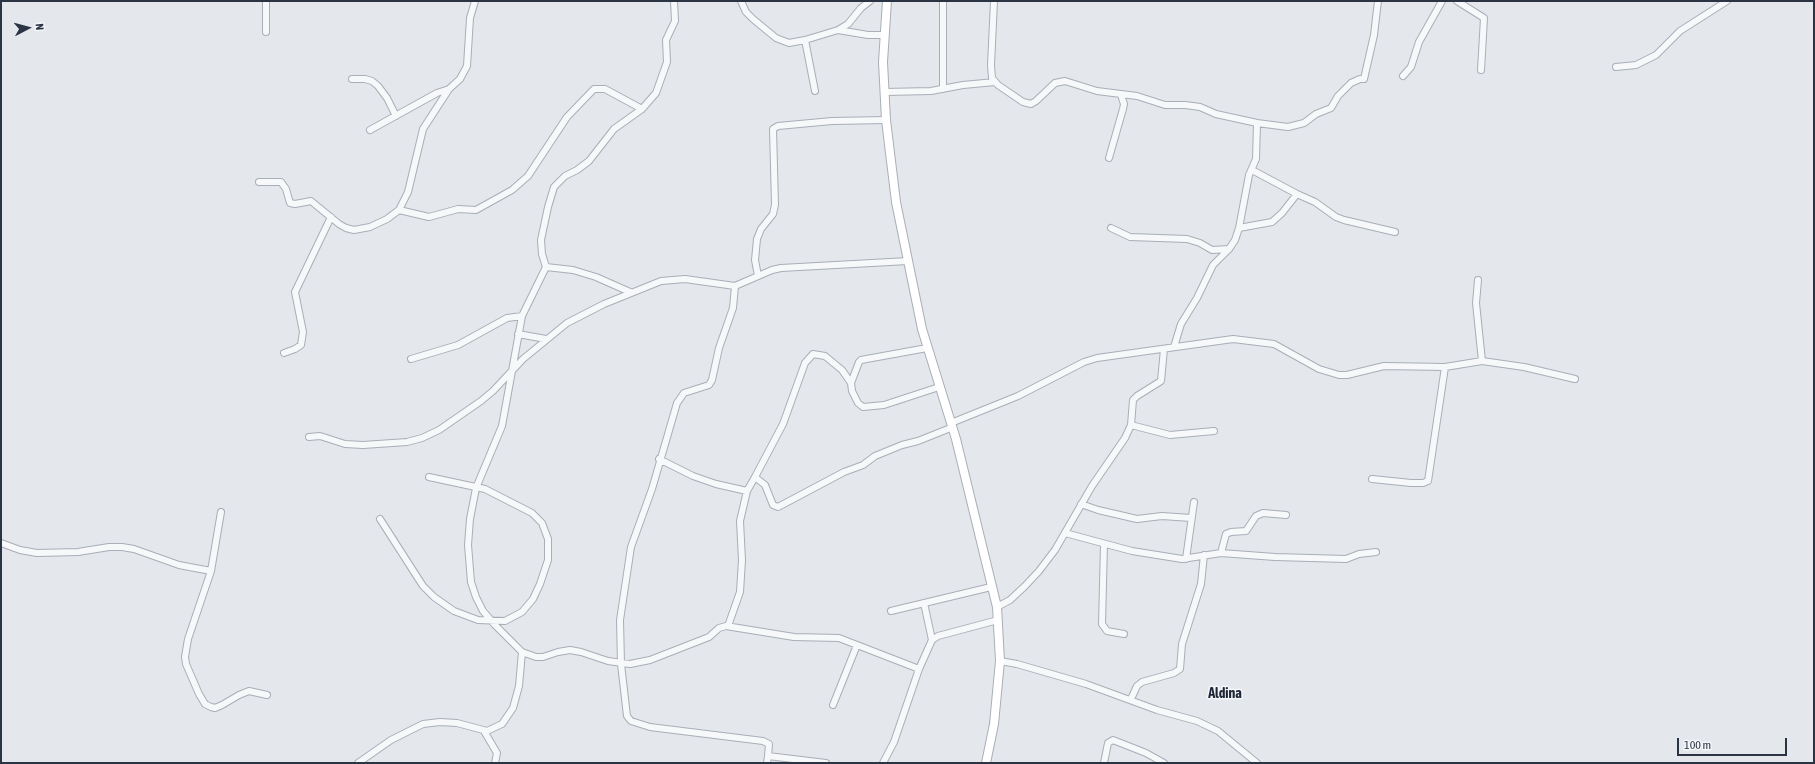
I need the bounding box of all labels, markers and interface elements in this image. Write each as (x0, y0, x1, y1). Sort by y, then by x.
north arrow (8, 8, 48, 48)
text: N (34, 23, 46, 31)
district label: Aldina (1208, 686, 1242, 702)
scale bar (1679, 730, 1789, 756)
text: 100 m (1684, 738, 1711, 752)

